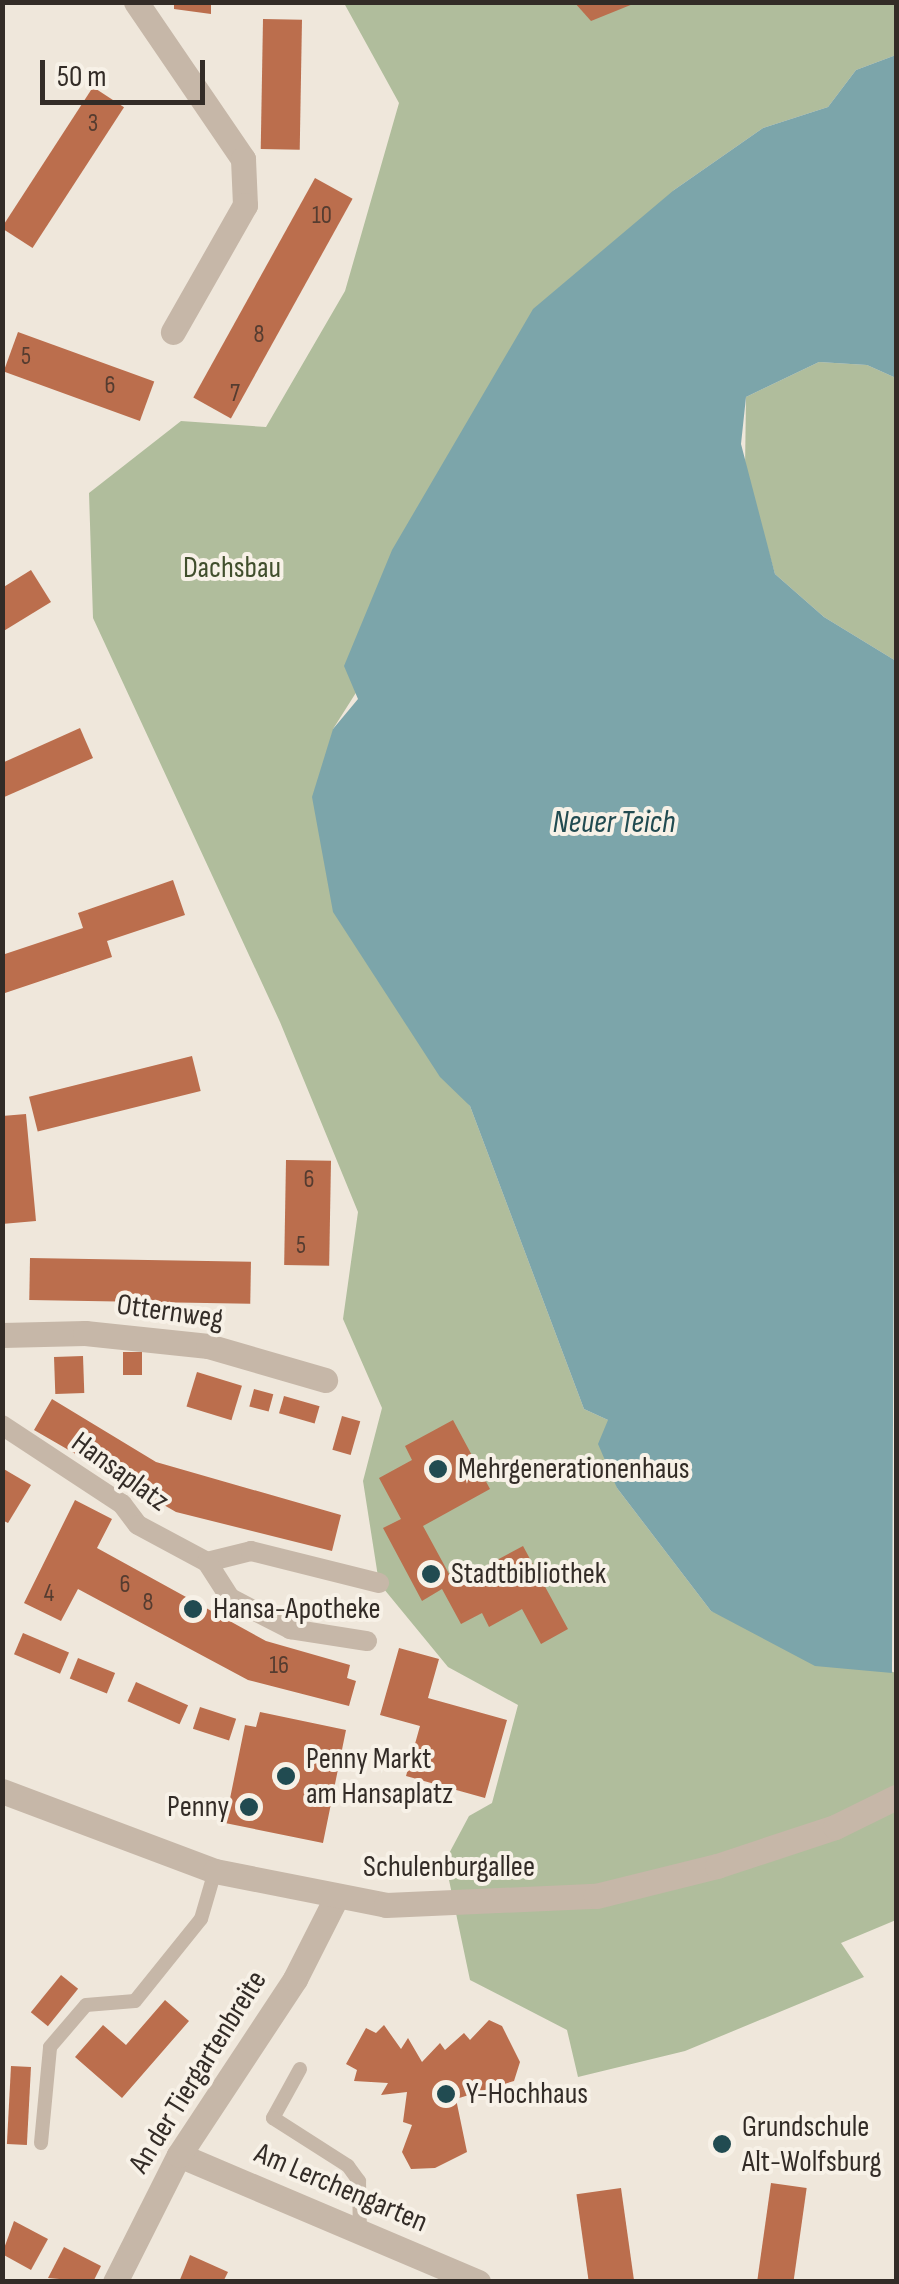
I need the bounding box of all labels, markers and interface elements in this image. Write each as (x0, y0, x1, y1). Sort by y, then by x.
scale bar (45, 40, 210, 102)
text: 50 m (57, 59, 106, 95)
house number: 3 (88, 109, 98, 139)
house number: 10 (312, 201, 332, 231)
house number: 8 (254, 320, 264, 350)
house number: 5 (21, 342, 31, 372)
house number: 6 (105, 371, 115, 401)
house number: 7 (230, 379, 240, 409)
park label: Dachsbau (183, 550, 281, 586)
water label: Neuer Teich (553, 804, 675, 842)
house number: 6 (304, 1165, 314, 1195)
house number: 5 (296, 1231, 306, 1261)
street label: Otternweg (114, 1287, 226, 1337)
street label: Hansaplatz (64, 1425, 176, 1519)
place label: Mehrgenerationenhaus (458, 1451, 690, 1487)
marker: Mehrgenerationenhaus (427, 1458, 449, 1480)
place label: Stadtbibliothek (451, 1556, 606, 1592)
marker: Stadtbibliothek (420, 1563, 442, 1585)
house number: 6 (120, 1570, 130, 1600)
house number: 4 (44, 1579, 54, 1609)
house number: 8 (143, 1588, 153, 1618)
place label: Hansa-Apotheke (213, 1591, 381, 1627)
marker: Hansa-Apotheke (182, 1598, 204, 1620)
house number: 16 (269, 1651, 289, 1681)
place label: Penny Markt am Hansaplatz (306, 1741, 453, 1812)
marker: Penny Markt am Hansaplatz (275, 1765, 297, 1787)
place label: Penny (167, 1789, 229, 1825)
marker: Penny (238, 1796, 260, 1818)
street label: Schulenburgallee (363, 1849, 535, 1885)
street label: An der Tiergartenbreite (121, 1964, 275, 2180)
place label: Y-Hochhaus (466, 2076, 588, 2112)
marker: Y-Hochhaus (435, 2083, 457, 2105)
place label: Grundschule Alt-Wolfsburg (742, 2109, 881, 2180)
marker: Grundschule Alt-Wolfsburg (711, 2133, 733, 2155)
street label: Am Lerchengarten (249, 2135, 433, 2241)

